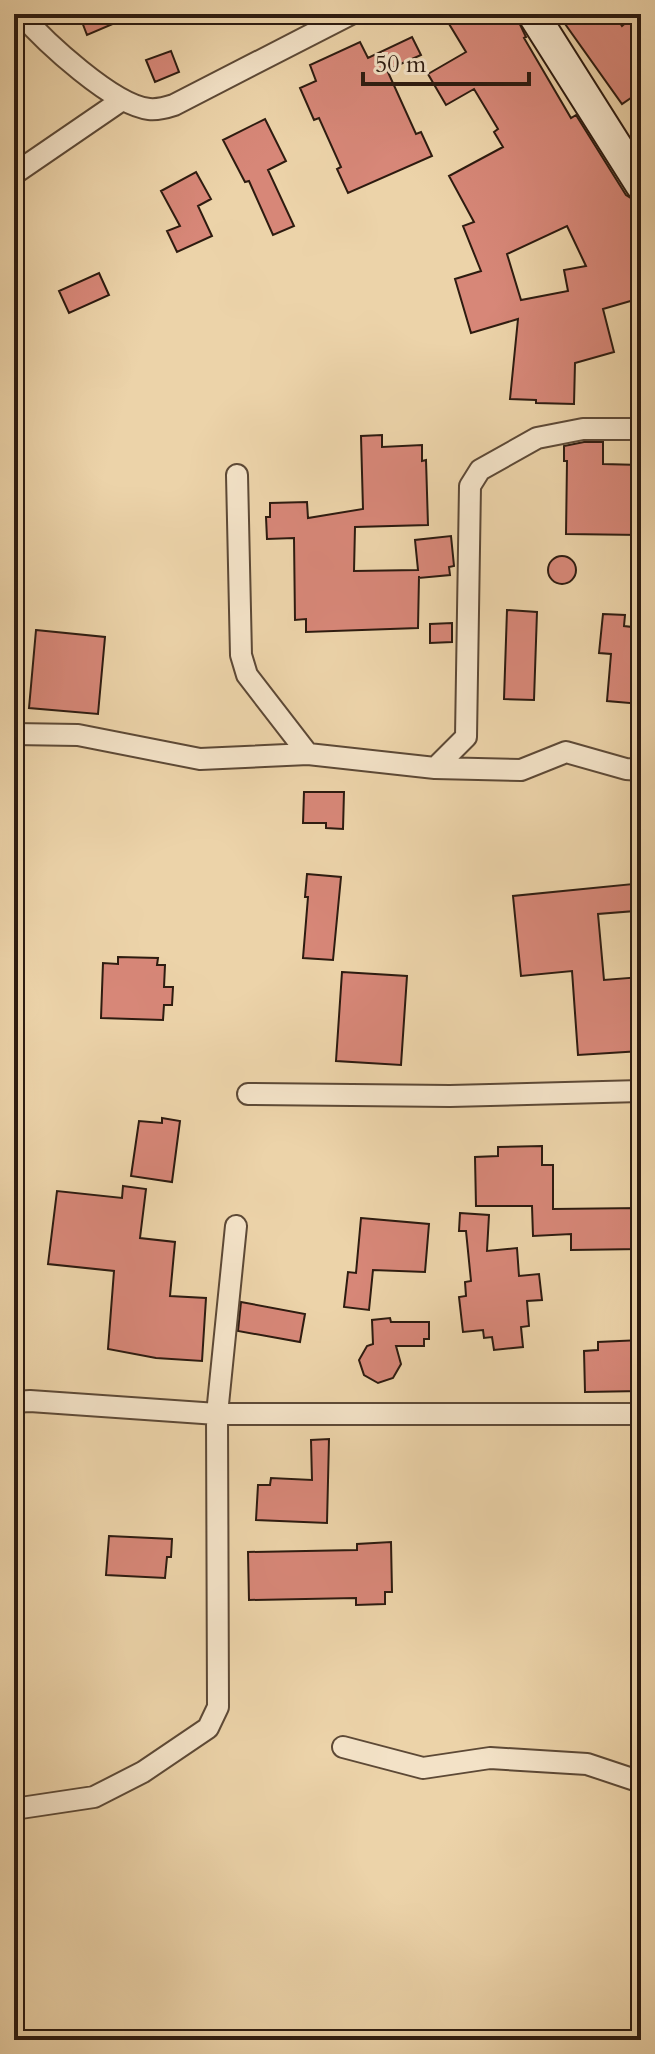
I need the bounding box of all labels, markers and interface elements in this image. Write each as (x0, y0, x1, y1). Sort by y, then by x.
scale bar (363, 36, 529, 86)
text: 50 m (375, 48, 427, 81)

